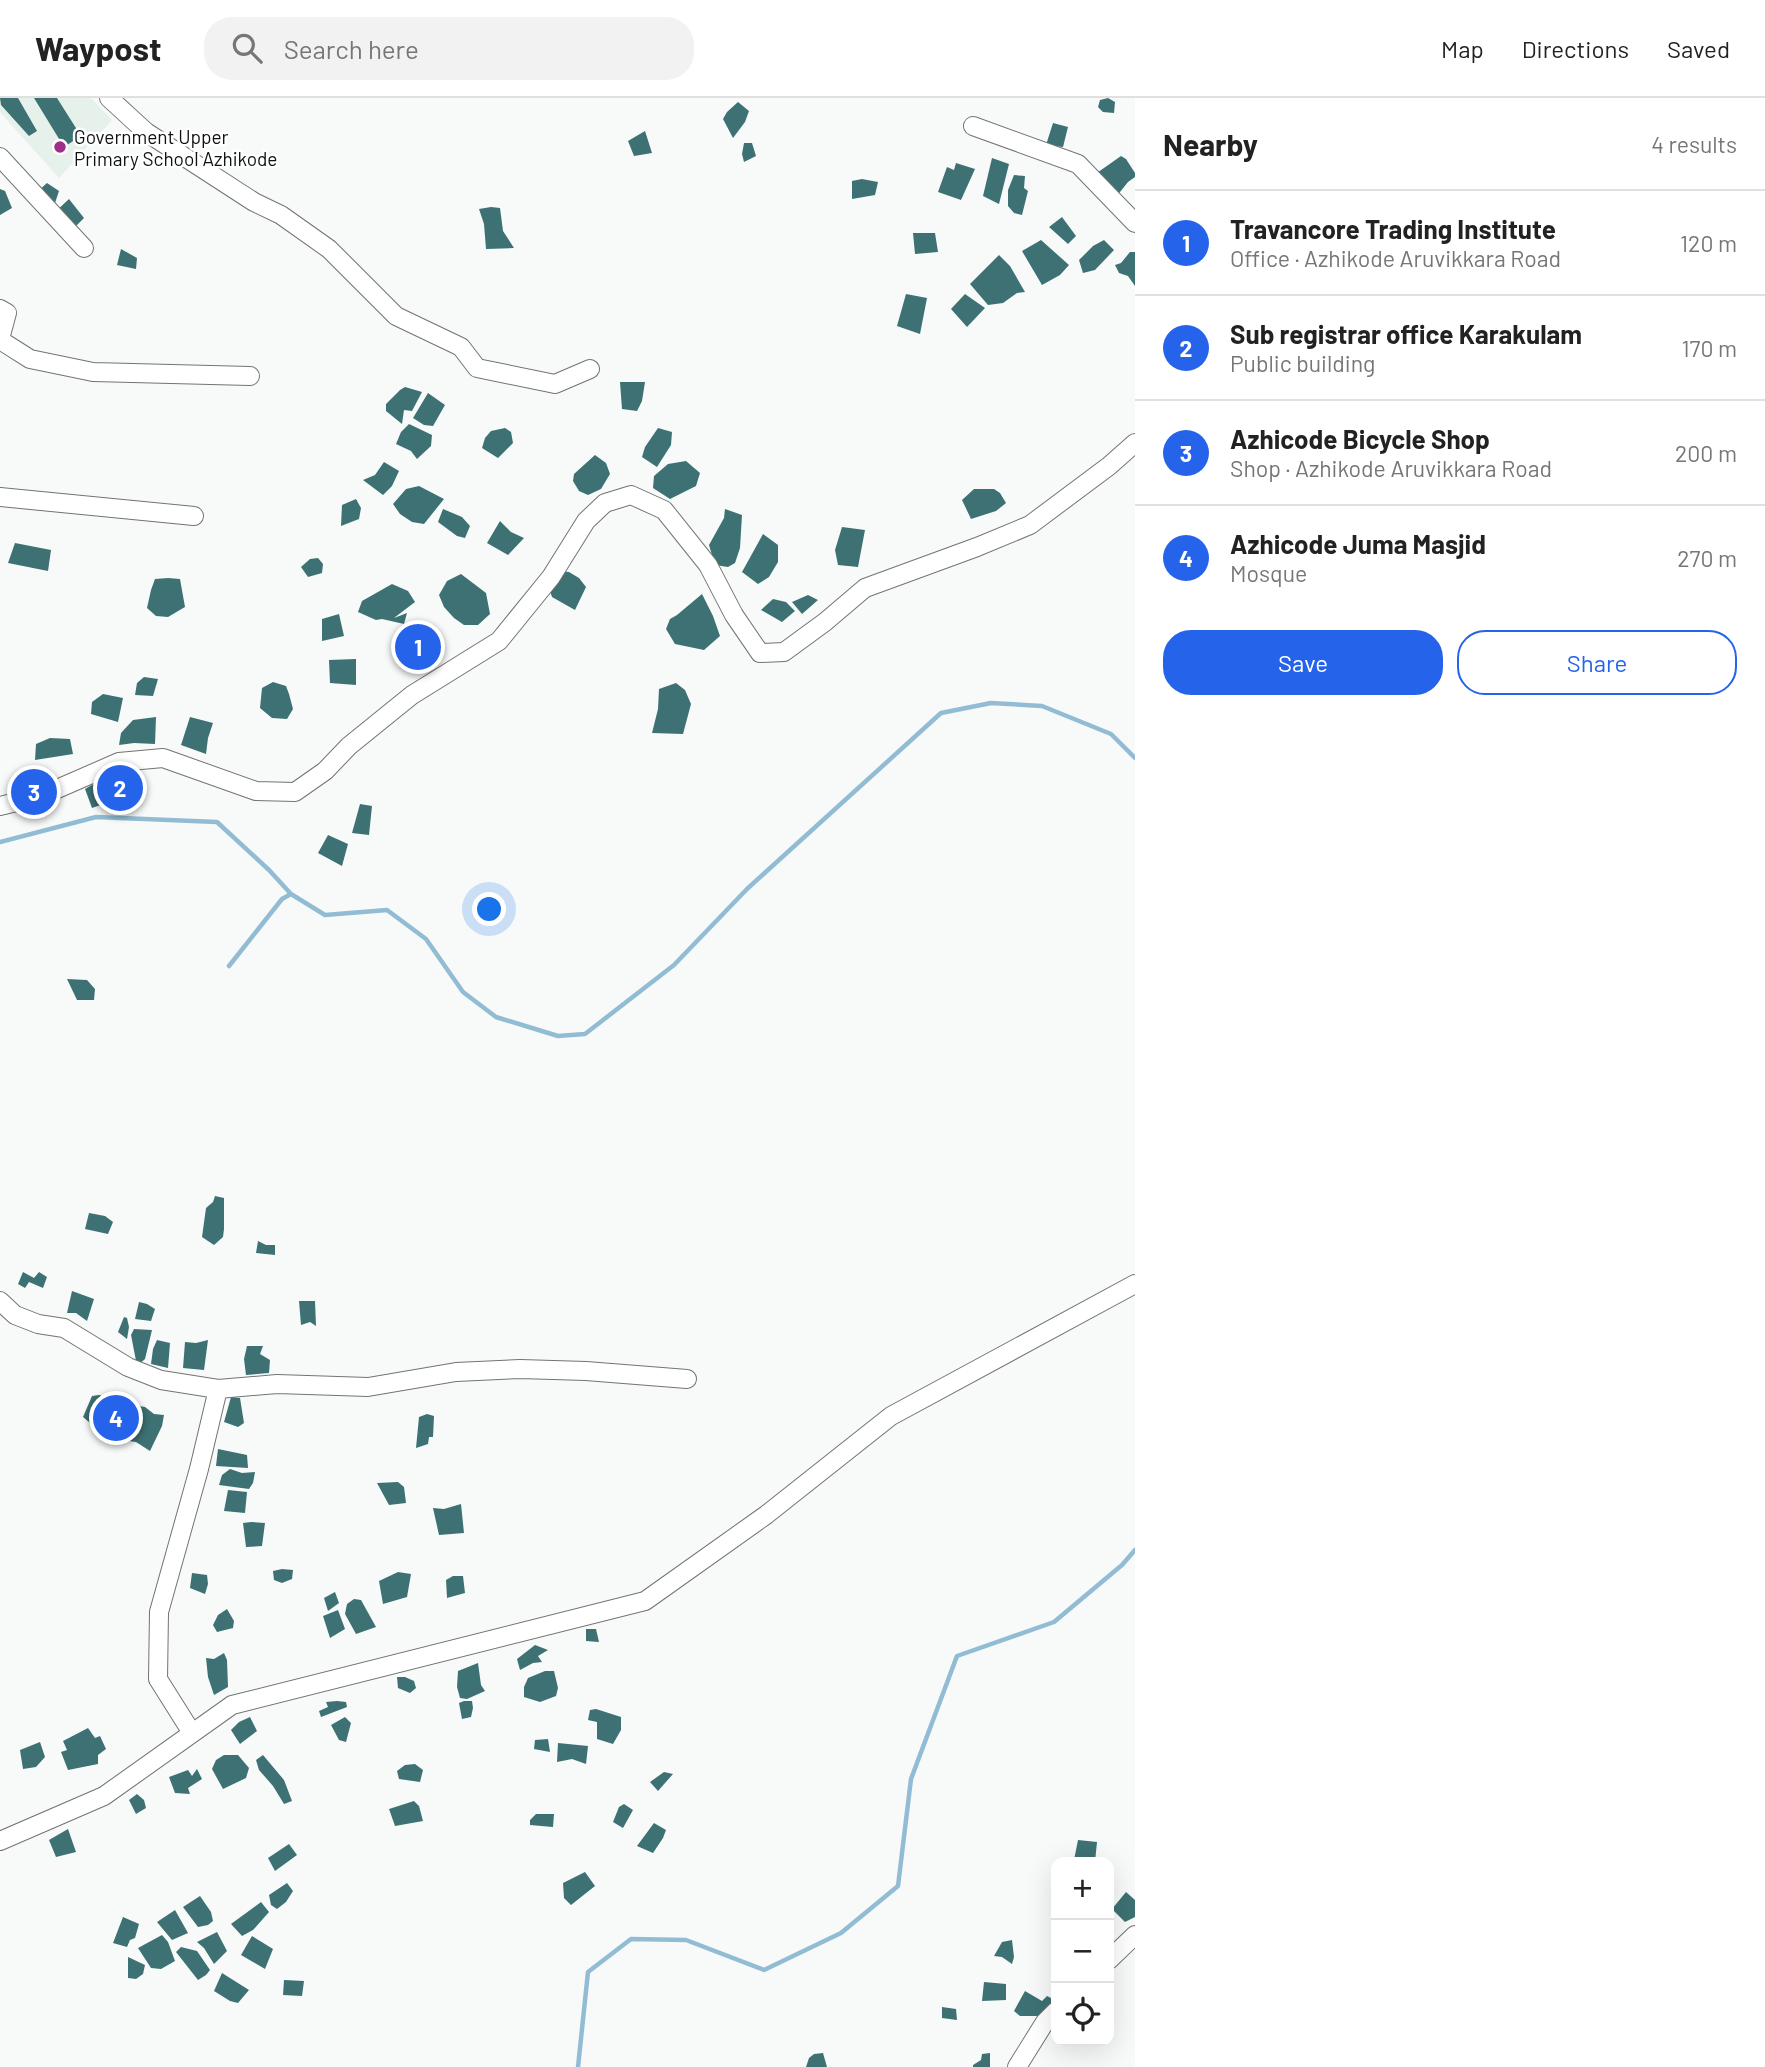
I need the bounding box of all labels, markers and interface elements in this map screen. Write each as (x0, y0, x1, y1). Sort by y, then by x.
search box (204, 17, 694, 80)
text: Waypost (35, 28, 162, 68)
icon: search (228, 29, 266, 67)
text: Search here (284, 33, 419, 64)
text: Map (1441, 34, 1484, 63)
text: Directions (1522, 34, 1629, 63)
text: Saved (1667, 34, 1730, 63)
place label: Government Upper Primary School Azhikode (74, 125, 278, 170)
text: Nearby (1163, 126, 1258, 162)
text: 4 results (1651, 130, 1737, 158)
marker: Government Upper Primary School Azhikode (52, 139, 68, 155)
text: Travancore Trading Institute (1230, 213, 1556, 244)
text: 1 (1182, 229, 1190, 257)
text: 120 m (1680, 229, 1737, 257)
text: Office · Azhikode Aruvikkara Road (1230, 244, 1561, 272)
text: Sub registrar office Karakulam (1230, 318, 1582, 349)
text: 2 (1180, 334, 1192, 362)
text: 170 m (1681, 334, 1737, 362)
text: Public building (1230, 349, 1375, 377)
text: Azhicode Bicycle Shop (1230, 423, 1490, 454)
text: 3 (1180, 439, 1192, 467)
text: 200 m (1675, 439, 1737, 467)
text: Shop · Azhikode Aruvikkara Road (1230, 454, 1552, 482)
text: Azhicode Juma Masjid (1230, 528, 1486, 559)
text: 4 (1179, 544, 1193, 572)
text: 270 m (1677, 544, 1737, 572)
text: Mosque (1230, 559, 1307, 587)
pin: 1 (395, 621, 441, 673)
button: Save (1163, 630, 1443, 695)
button: Share (1457, 630, 1737, 695)
pin: 2 (97, 762, 143, 814)
pin: 3 (11, 766, 57, 818)
your location (472, 892, 506, 926)
pin: 4 (93, 1392, 139, 1444)
map controls (1051, 1857, 1114, 2046)
button: + (1051, 1857, 1114, 1920)
button: − (1051, 1920, 1114, 1983)
button: locate (1051, 1983, 1114, 2046)

